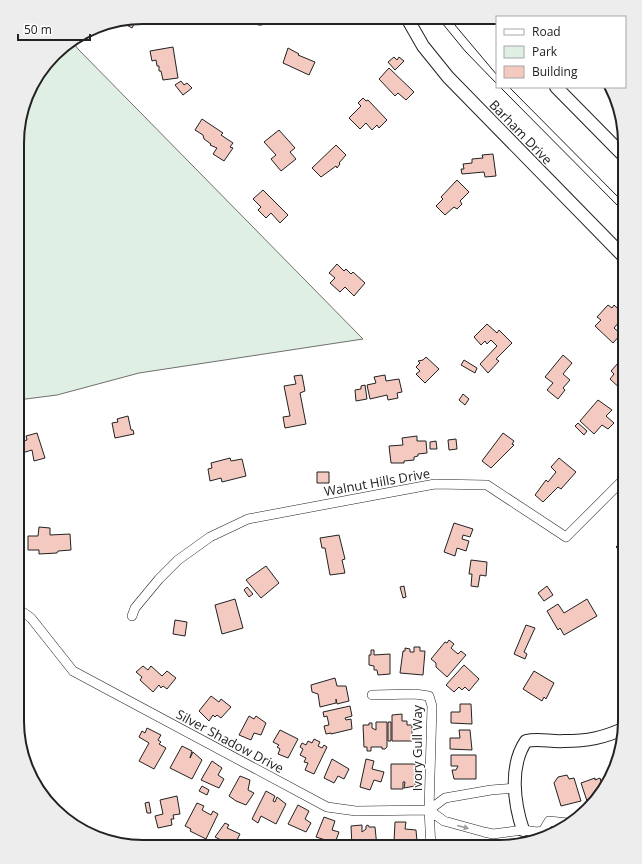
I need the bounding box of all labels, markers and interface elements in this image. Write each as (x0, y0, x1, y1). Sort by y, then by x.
scale bar (18, 16, 90, 42)
legend (496, 16, 626, 88)
text: 50 m (24, 21, 52, 38)
text: Road (532, 23, 561, 40)
text: Park (532, 43, 558, 60)
text: Building (532, 63, 578, 80)
street label: Barham Drive (486, 96, 556, 168)
street label: Walnut Hills Drive (323, 464, 431, 500)
street label: Ivory Gull Way (408, 704, 426, 791)
street label: Silver Shadow Drive (173, 705, 287, 777)
one-way arrow (457, 824, 469, 830)

